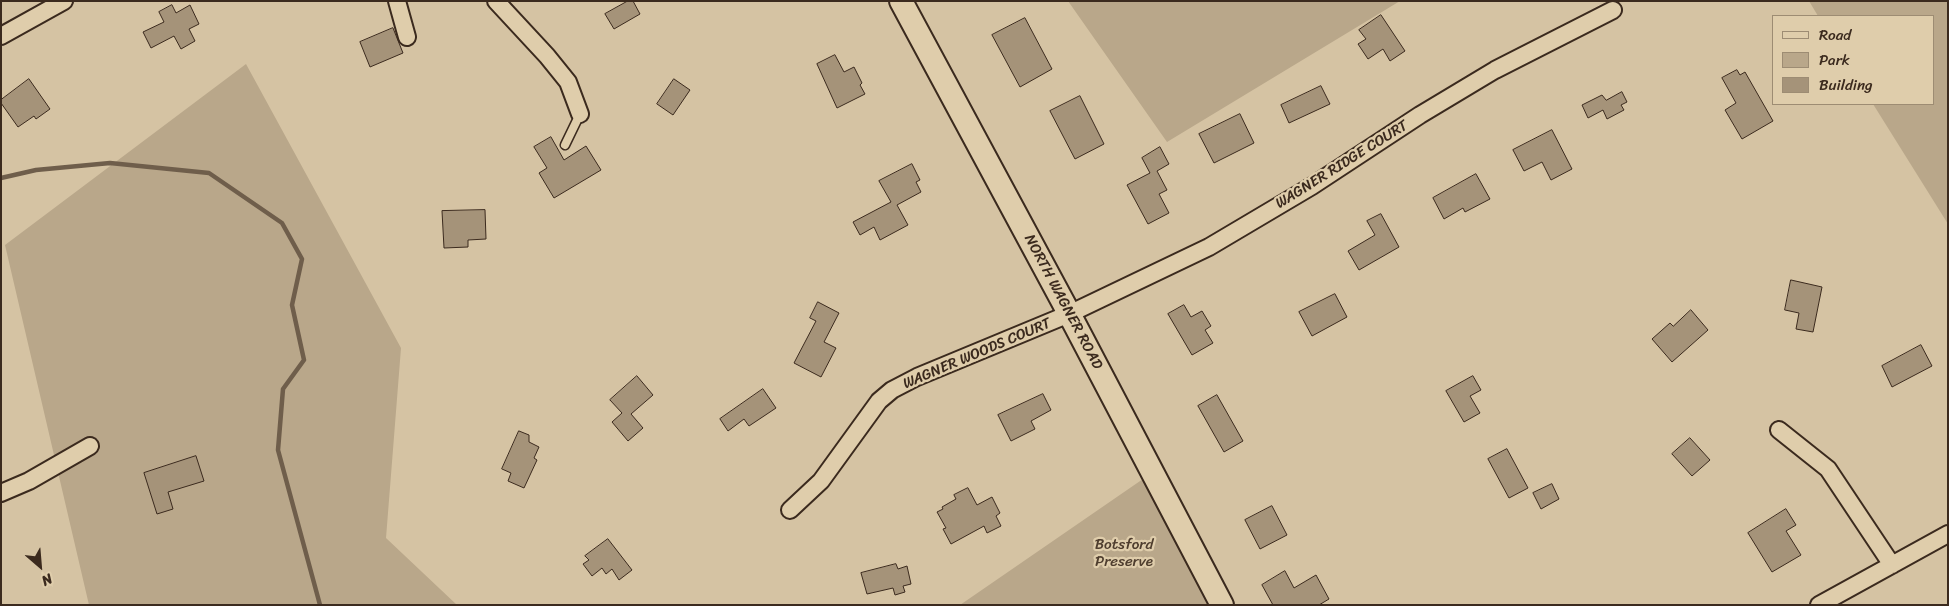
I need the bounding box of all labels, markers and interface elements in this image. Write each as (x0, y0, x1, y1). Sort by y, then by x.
legend (1772, 15, 1934, 105)
text: Road (1819, 22, 1851, 48)
text: Park (1819, 47, 1850, 73)
text: Building (1819, 72, 1873, 98)
street label: WAGNER RIDGE COURT (1273, 117, 1411, 213)
street label: NORTH WAGNER ROAD (1020, 231, 1106, 373)
street label: WAGNER WOODS COURT (900, 315, 1054, 393)
park label: Botsford Preserve (1095, 536, 1153, 571)
north arrow (15, 541, 65, 591)
text: N (37, 566, 57, 593)

